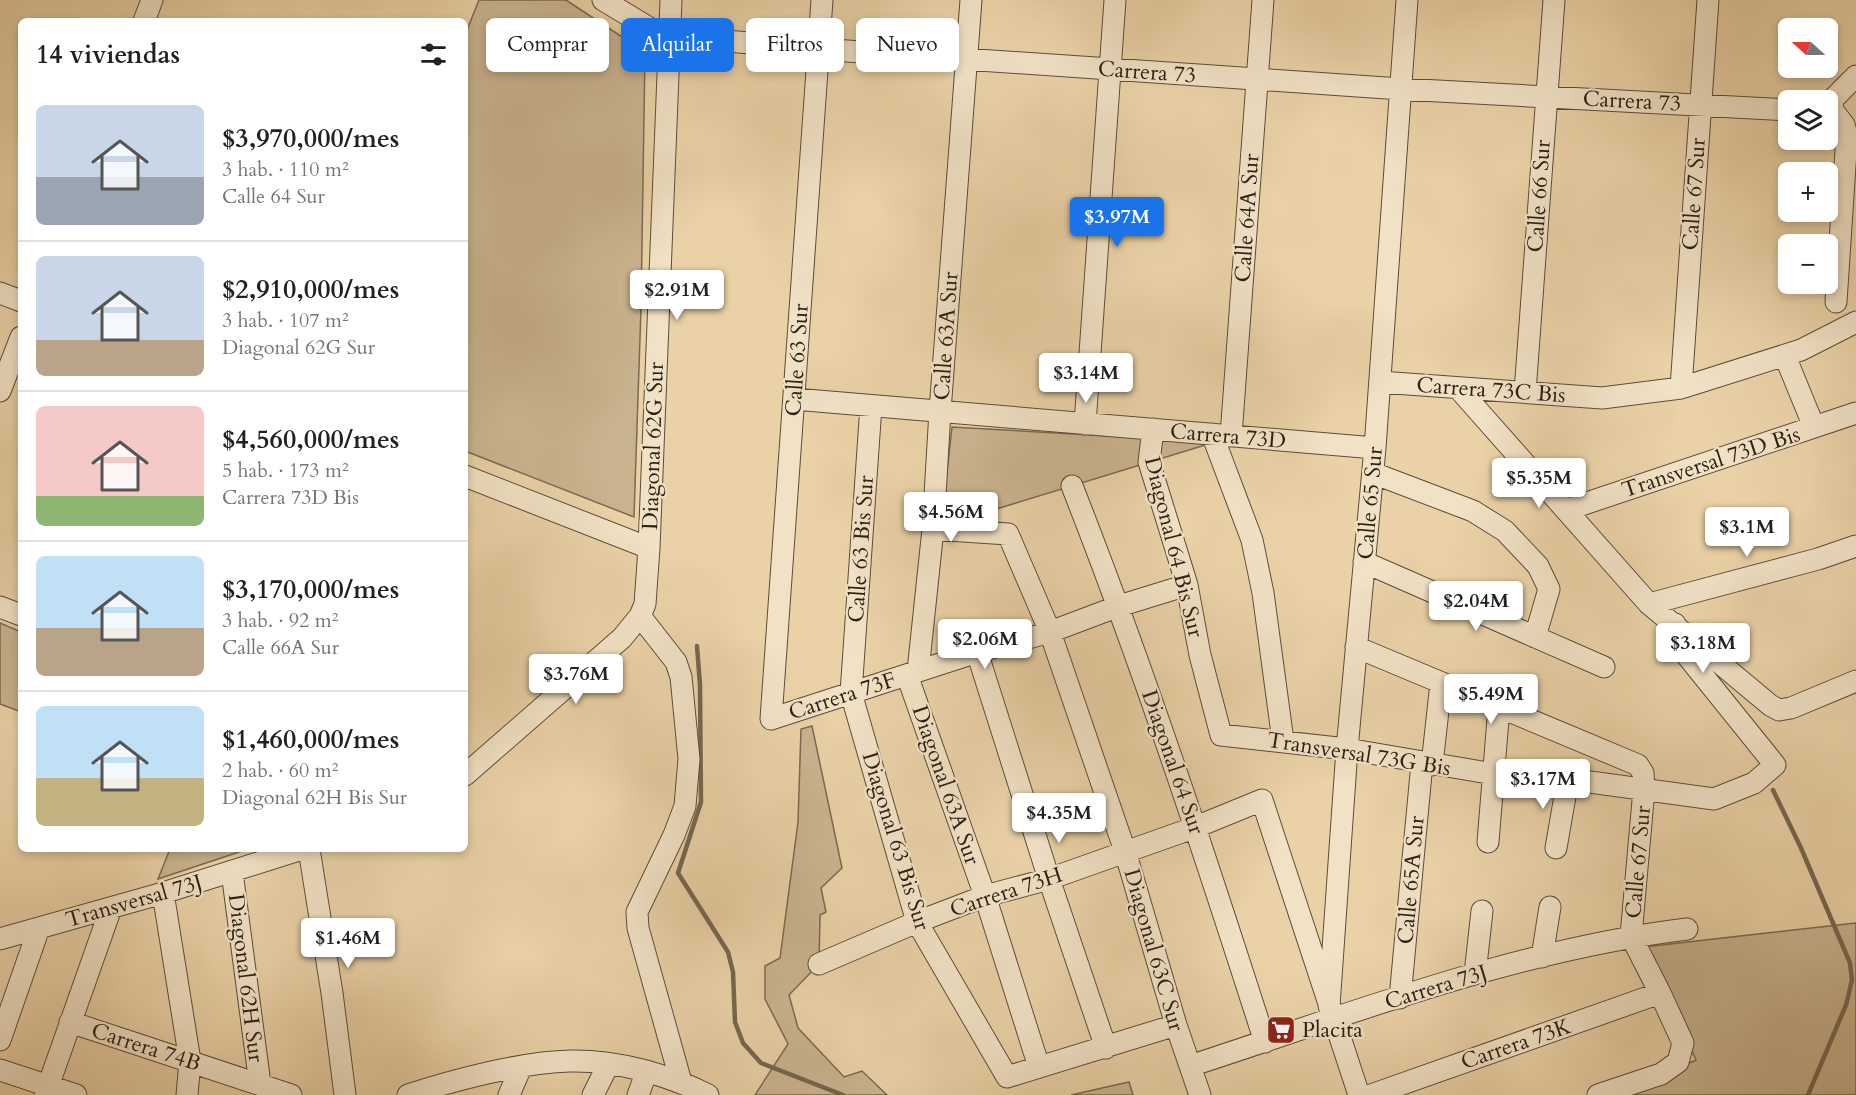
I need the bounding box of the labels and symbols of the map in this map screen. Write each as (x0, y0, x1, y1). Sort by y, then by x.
north arrow (1778, 18, 1838, 78)
street label: Carrera 73 (1097, 54, 1197, 90)
street label: Carrera 73 (1582, 83, 1682, 119)
street label: Calle 67 Sur (1675, 136, 1713, 251)
street label: Calle 66 Sur (1520, 138, 1558, 253)
street label: Calle 64A Sur (1228, 152, 1267, 283)
pin: $3.97M (1068, 197, 1166, 248)
pin: $2.91M (628, 270, 726, 321)
street label: Calle 63A Sur (927, 270, 966, 401)
street label: Calle 63 Sur (778, 302, 816, 417)
pin: $3.14M (1037, 353, 1135, 404)
street label: Diagonal 62G Sur (635, 360, 671, 531)
street label: Carrera 73C Bis (1415, 370, 1567, 410)
street label: Carrera 73D (1169, 416, 1287, 456)
street label: Transversal 73D Bis (1618, 419, 1804, 505)
street label: Calle 65 Sur (1350, 444, 1390, 561)
street label: Diagonal 64 Bis Sur (1137, 453, 1211, 641)
pin: $5.35M (1490, 458, 1588, 509)
street label: Calle 63 Bis Sur (841, 473, 881, 624)
pin: $4.56M (902, 492, 1000, 543)
pin: $3.1M (1705, 507, 1789, 558)
pin: $2.04M (1427, 581, 1525, 632)
pin: $2.06M (936, 619, 1034, 670)
pin: $3.18M (1654, 623, 1752, 674)
pin: $3.76M (527, 654, 625, 705)
street label: Carrera 73F (785, 665, 899, 727)
pin: $5.49M (1442, 674, 1540, 725)
street label: Diagonal 64 Sur (1134, 686, 1212, 839)
street label: Diagonal 63A Sur (905, 701, 988, 870)
street label: Transversal 73G Bis (1265, 725, 1453, 783)
street label: Diagonal 63 Bis Sur (855, 748, 938, 935)
pin: $3.17M (1494, 759, 1592, 810)
pin: $4.35M (1010, 793, 1108, 844)
street label: Calle 67 Sur (1618, 803, 1658, 920)
street label: Calle 65A Sur (1390, 814, 1432, 945)
street label: Carrera 73H (946, 860, 1066, 924)
street label: Diagonal 63C Sur (1116, 865, 1192, 1036)
street label: Transversal 73J (62, 867, 206, 935)
street label: Diagonal 62H Sur (221, 892, 271, 1065)
pin: $1.46M (299, 918, 397, 969)
street label: Carrera 73J (1381, 957, 1491, 1017)
street label: Carrera 73K (1457, 1011, 1576, 1077)
supermarket icon: Placita (1265, 1014, 1297, 1046)
street label: Carrera 74B (87, 1015, 205, 1079)
place label: Placita (1302, 1015, 1363, 1045)

